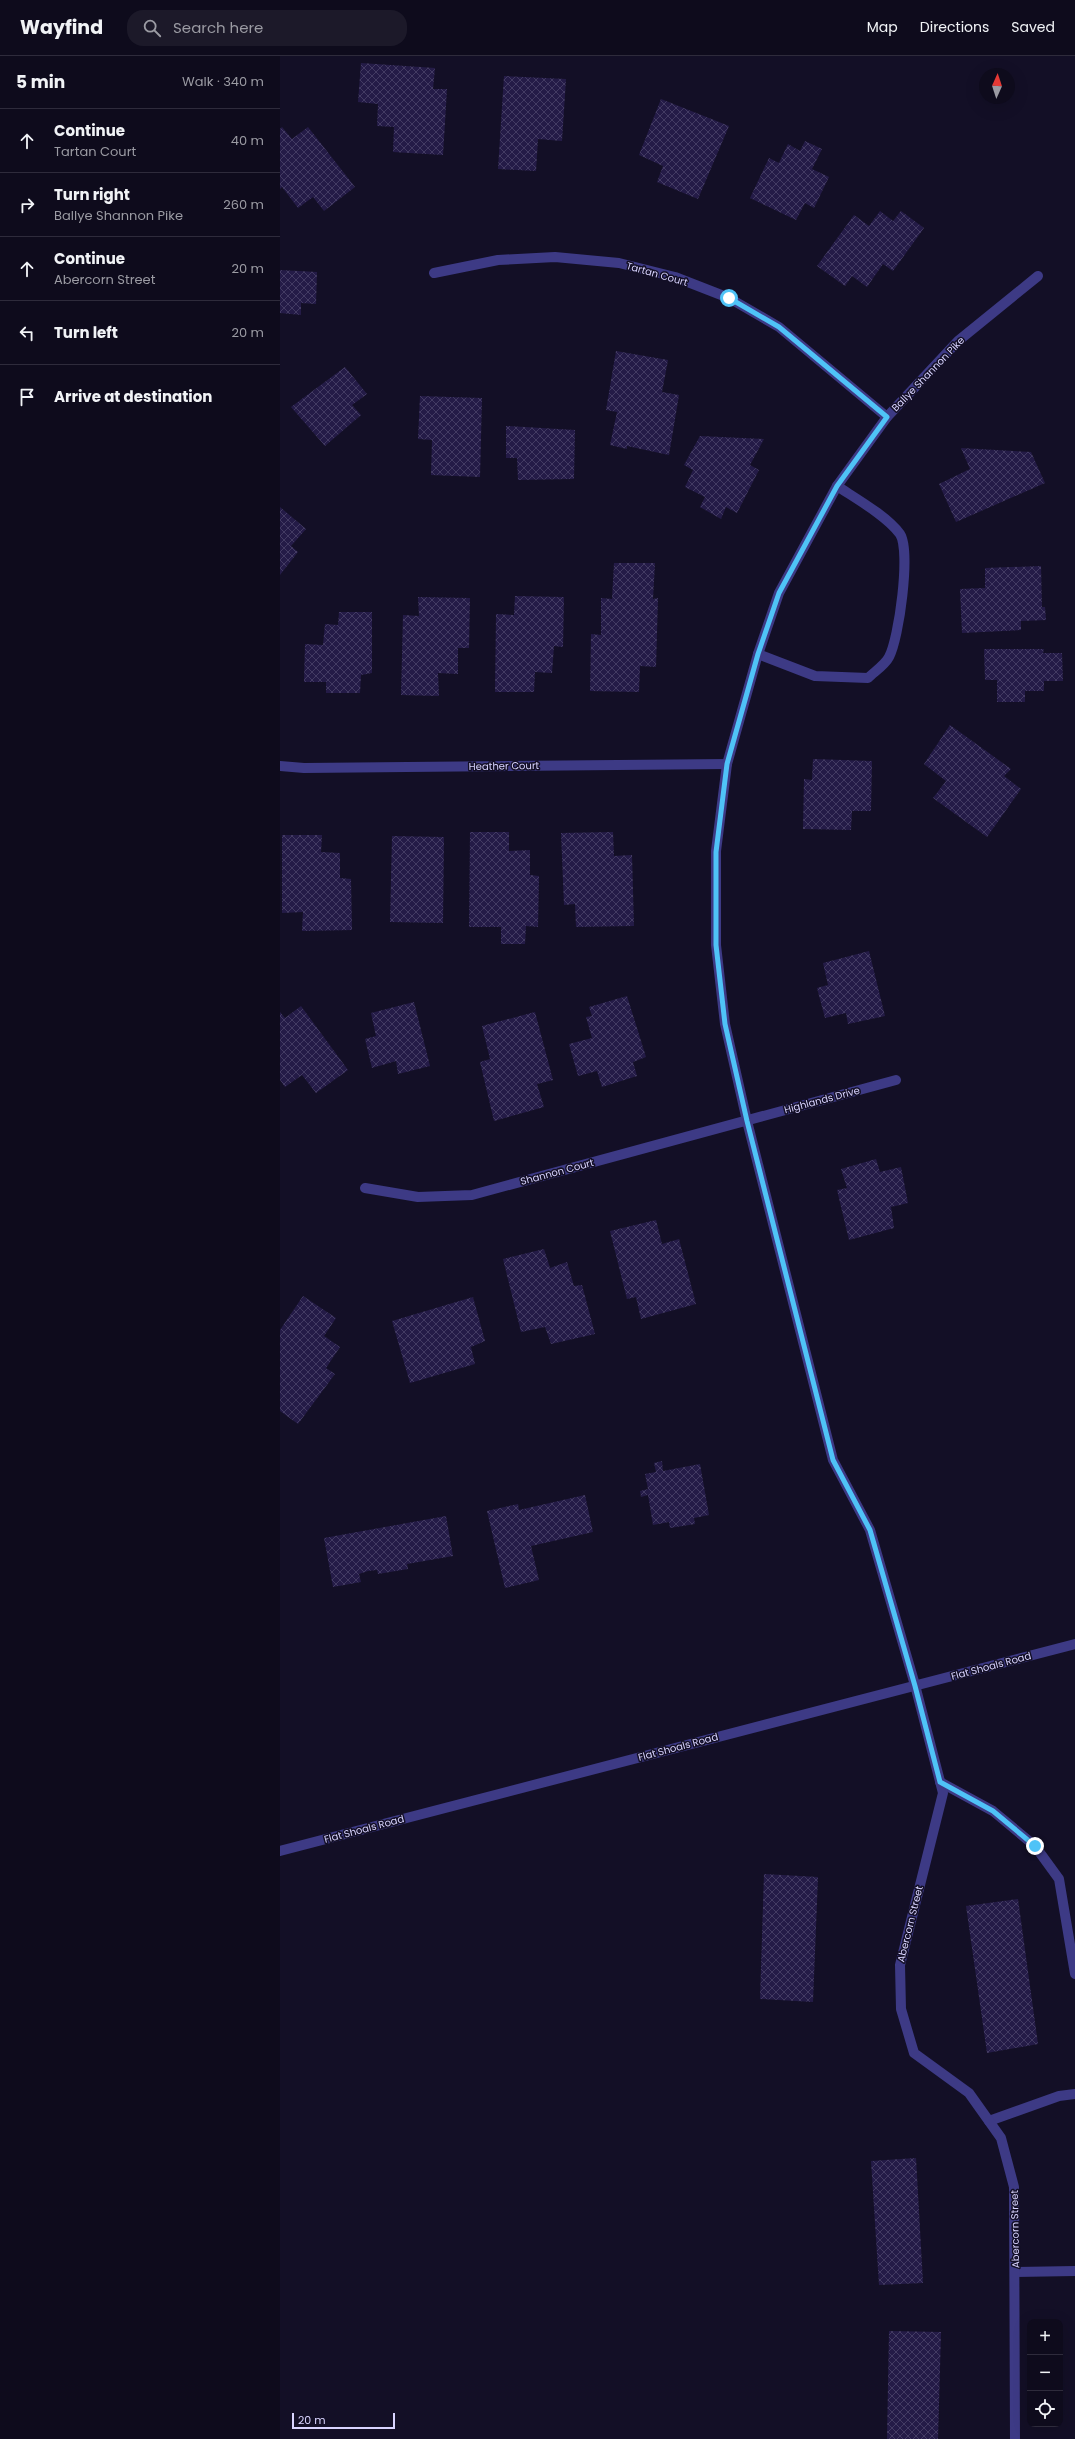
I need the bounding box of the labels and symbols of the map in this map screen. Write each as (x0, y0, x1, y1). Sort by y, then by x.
north arrow (979, 68, 1015, 104)
street label: Tartan Court (625, 258, 690, 290)
route start (720, 289, 738, 307)
street label: Ballye Shannon Pike (888, 333, 968, 415)
street label: Heather Court (469, 758, 540, 774)
street label: Highlands Drive (782, 1083, 862, 1117)
street label: Shannon Court (519, 1155, 596, 1189)
street label: Flat Shoals Road (949, 1648, 1033, 1684)
street label: Flat Shoals Road (636, 1729, 720, 1765)
street label: Flat Shoals Road (322, 1811, 406, 1847)
route end (1026, 1837, 1044, 1855)
street label: Abercorn Street (893, 1884, 927, 1964)
street label: Abercorn Street (1007, 2190, 1023, 2268)
scale bar (292, 2411, 395, 2430)

